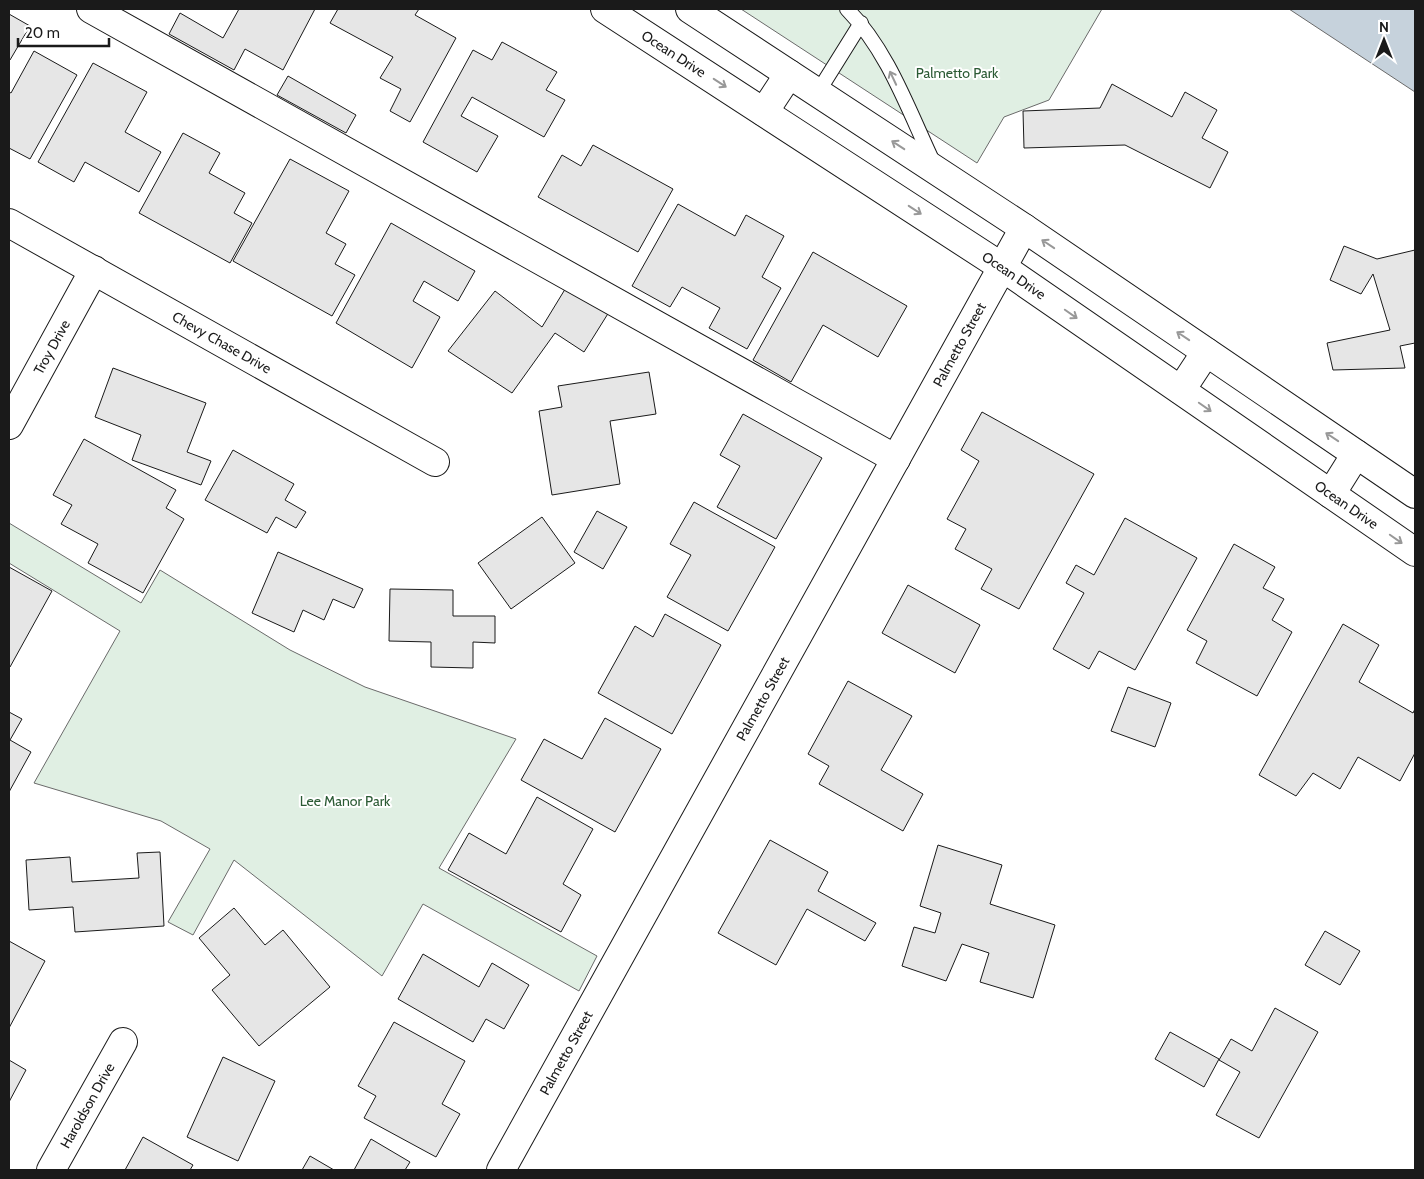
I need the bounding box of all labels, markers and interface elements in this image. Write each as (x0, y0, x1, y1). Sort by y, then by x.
scale bar (18, 15, 109, 47)
north arrow (1359, 15, 1409, 65)
text: N (1379, 18, 1389, 36)
text: 20 m (25, 24, 60, 42)
street label: Ocean Drive (638, 26, 709, 81)
park label: Palmetto Park (916, 64, 999, 82)
one-way arrow (888, 71, 898, 86)
one-way arrow (712, 78, 726, 88)
one-way arrow (892, 140, 906, 150)
one-way arrow (907, 205, 921, 215)
one-way arrow (1042, 239, 1056, 249)
street label: Ocean Drive (979, 247, 1049, 303)
street label: Palmetto Street (929, 299, 990, 390)
street label: Chevy Chase Drive (169, 307, 275, 377)
one-way arrow (1064, 310, 1078, 320)
street label: Troy Drive (30, 316, 74, 377)
one-way arrow (1176, 331, 1190, 341)
one-way arrow (1198, 402, 1212, 412)
one-way arrow (1325, 432, 1339, 442)
street label: Ocean Drive (1311, 476, 1382, 533)
one-way arrow (1389, 534, 1403, 544)
street label: Palmetto Street (732, 653, 793, 744)
park label: Lee Manor Park (300, 792, 391, 810)
street label: Palmetto Street (535, 1007, 597, 1098)
street label: Haroldson Drive (56, 1060, 119, 1151)

